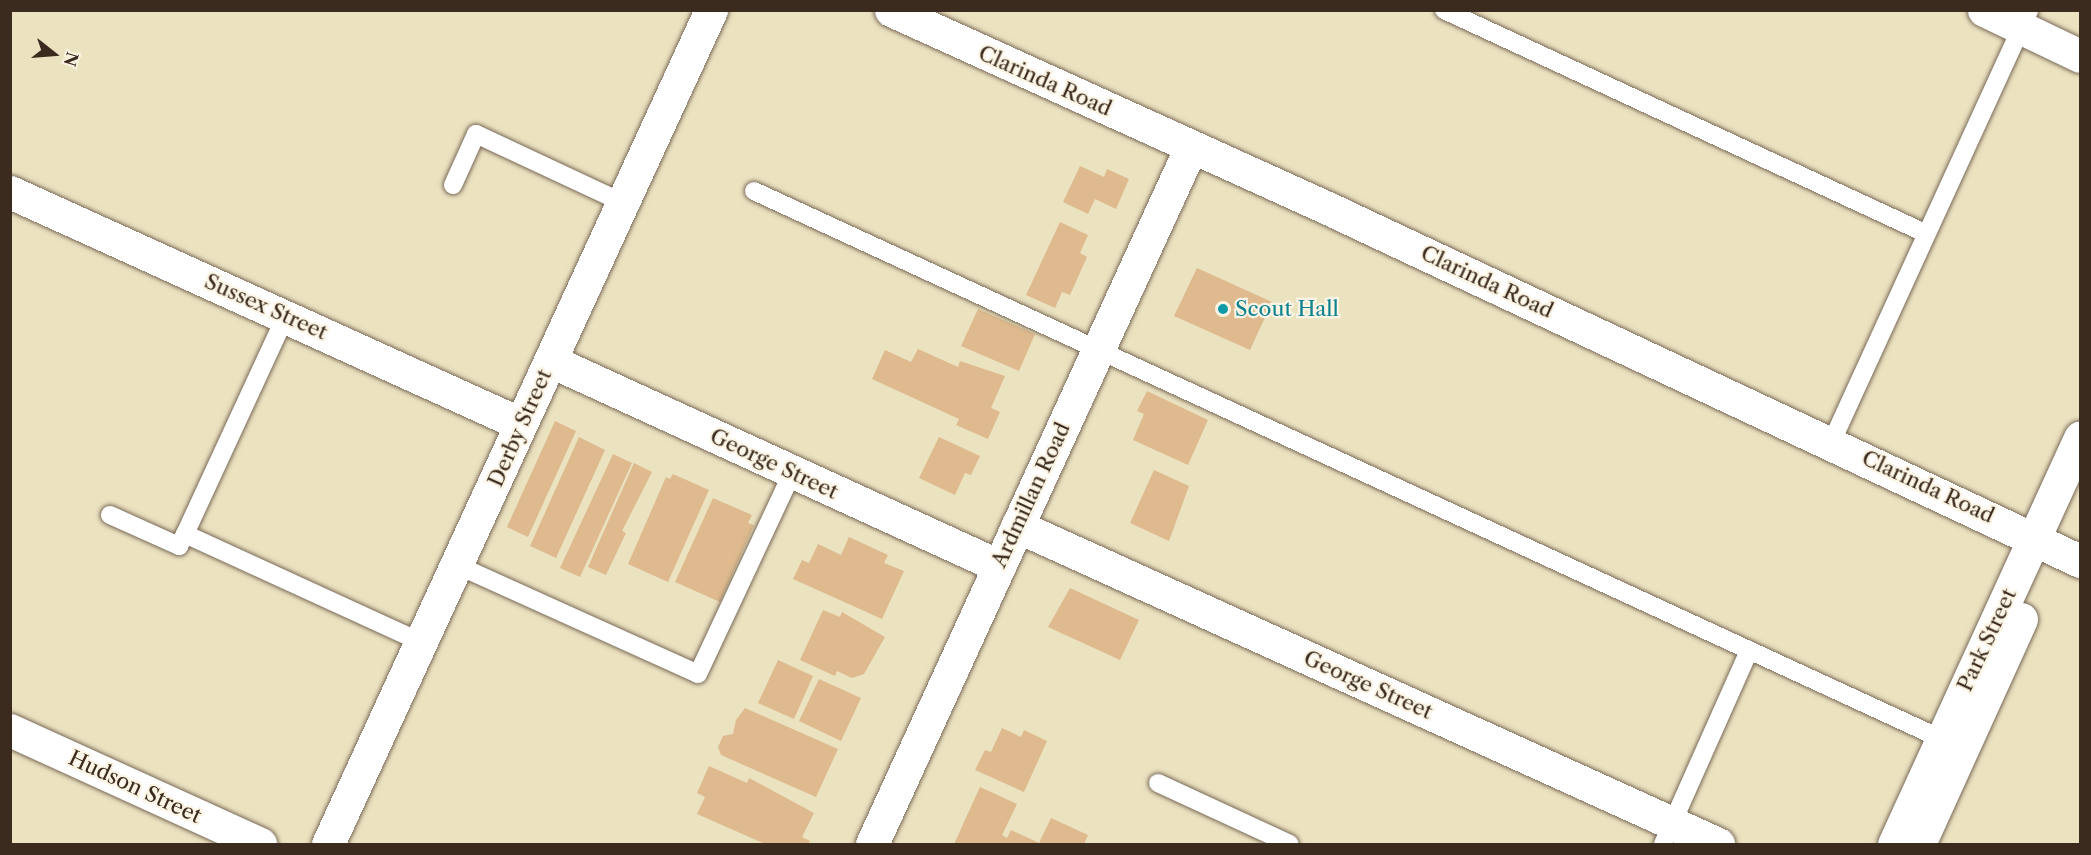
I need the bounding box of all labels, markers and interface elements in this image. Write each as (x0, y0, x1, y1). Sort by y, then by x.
north arrow (24, 24, 84, 84)
street label: Clarinda Road (974, 40, 1116, 122)
text: N (60, 50, 83, 69)
street label: Clarinda Road (1417, 240, 1557, 324)
street label: Sussex Street (201, 269, 331, 345)
place label: Scout Hall (1235, 296, 1339, 322)
marker: Scout Hall (1216, 302, 1230, 316)
street label: Derby Street (483, 365, 557, 491)
street label: Ardmillan Road (986, 418, 1076, 572)
street label: George Street (706, 423, 842, 505)
street label: Clarinda Road (1858, 445, 1998, 529)
street label: Park Street (1952, 584, 2022, 696)
street label: George Street (1300, 645, 1436, 725)
street label: Hudson Street (65, 745, 205, 829)

